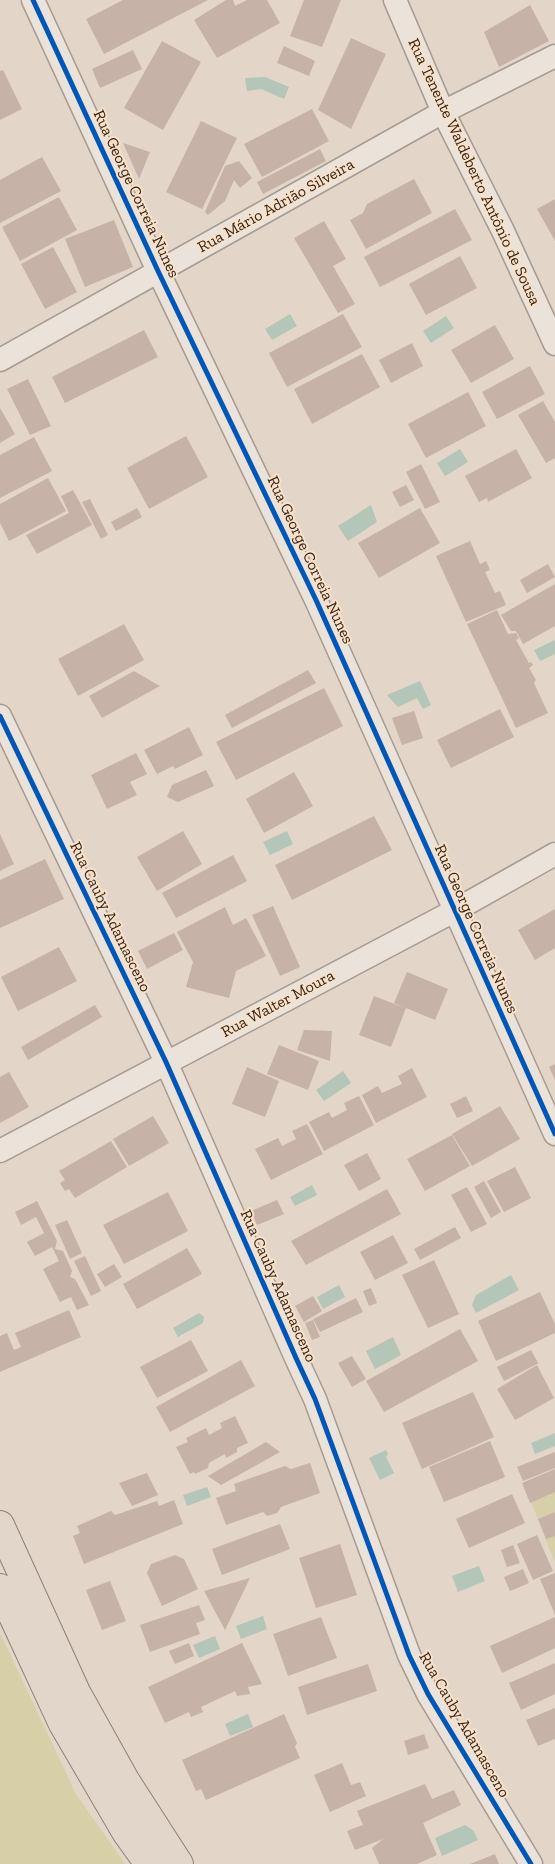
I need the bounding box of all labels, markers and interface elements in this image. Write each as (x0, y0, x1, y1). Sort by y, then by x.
street label: Rua Tenente Waldeberto Antônio de Sousa (404, 36, 544, 308)
street label: Rua George Correia Nunes (89, 107, 183, 281)
street label: Rua Mário Adrião Silveira (194, 155, 358, 257)
street label: Rua George Correia Nunes (263, 473, 357, 647)
street label: Rua Cauby Adamasceno (65, 839, 155, 995)
street label: Rua George Correia Nunes (430, 841, 522, 1017)
street label: Rua Walter Moura (218, 966, 338, 1042)
street label: Rua Cauby Adamasceno (236, 1207, 320, 1365)
street label: Rua Cauby Adamasceno (414, 1649, 514, 1801)

